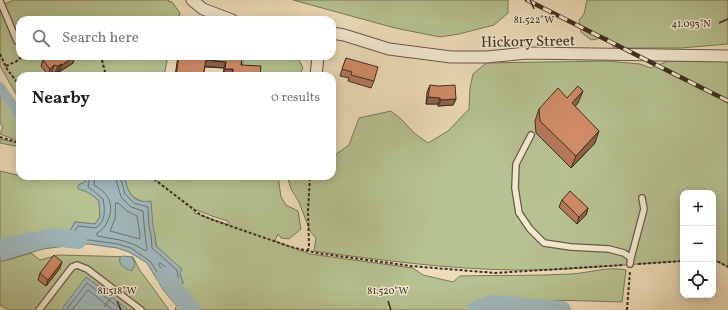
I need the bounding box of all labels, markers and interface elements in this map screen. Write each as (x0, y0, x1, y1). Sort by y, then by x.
text: 81.522°W (514, 13, 554, 27)
search box (16, 16, 336, 60)
text: 41.093°N (671, 17, 711, 31)
icon: search (30, 27, 52, 49)
text: Search here (62, 28, 139, 49)
street label: Hickory Street (481, 31, 575, 54)
text: Nearby (32, 87, 90, 110)
text: 0 results (271, 89, 320, 107)
map controls (680, 190, 716, 298)
button: + (680, 190, 716, 226)
button: − (680, 226, 716, 262)
button: locate (680, 262, 716, 298)
text: 81.518°W (97, 284, 137, 298)
text: 81.520°W (367, 284, 409, 298)

